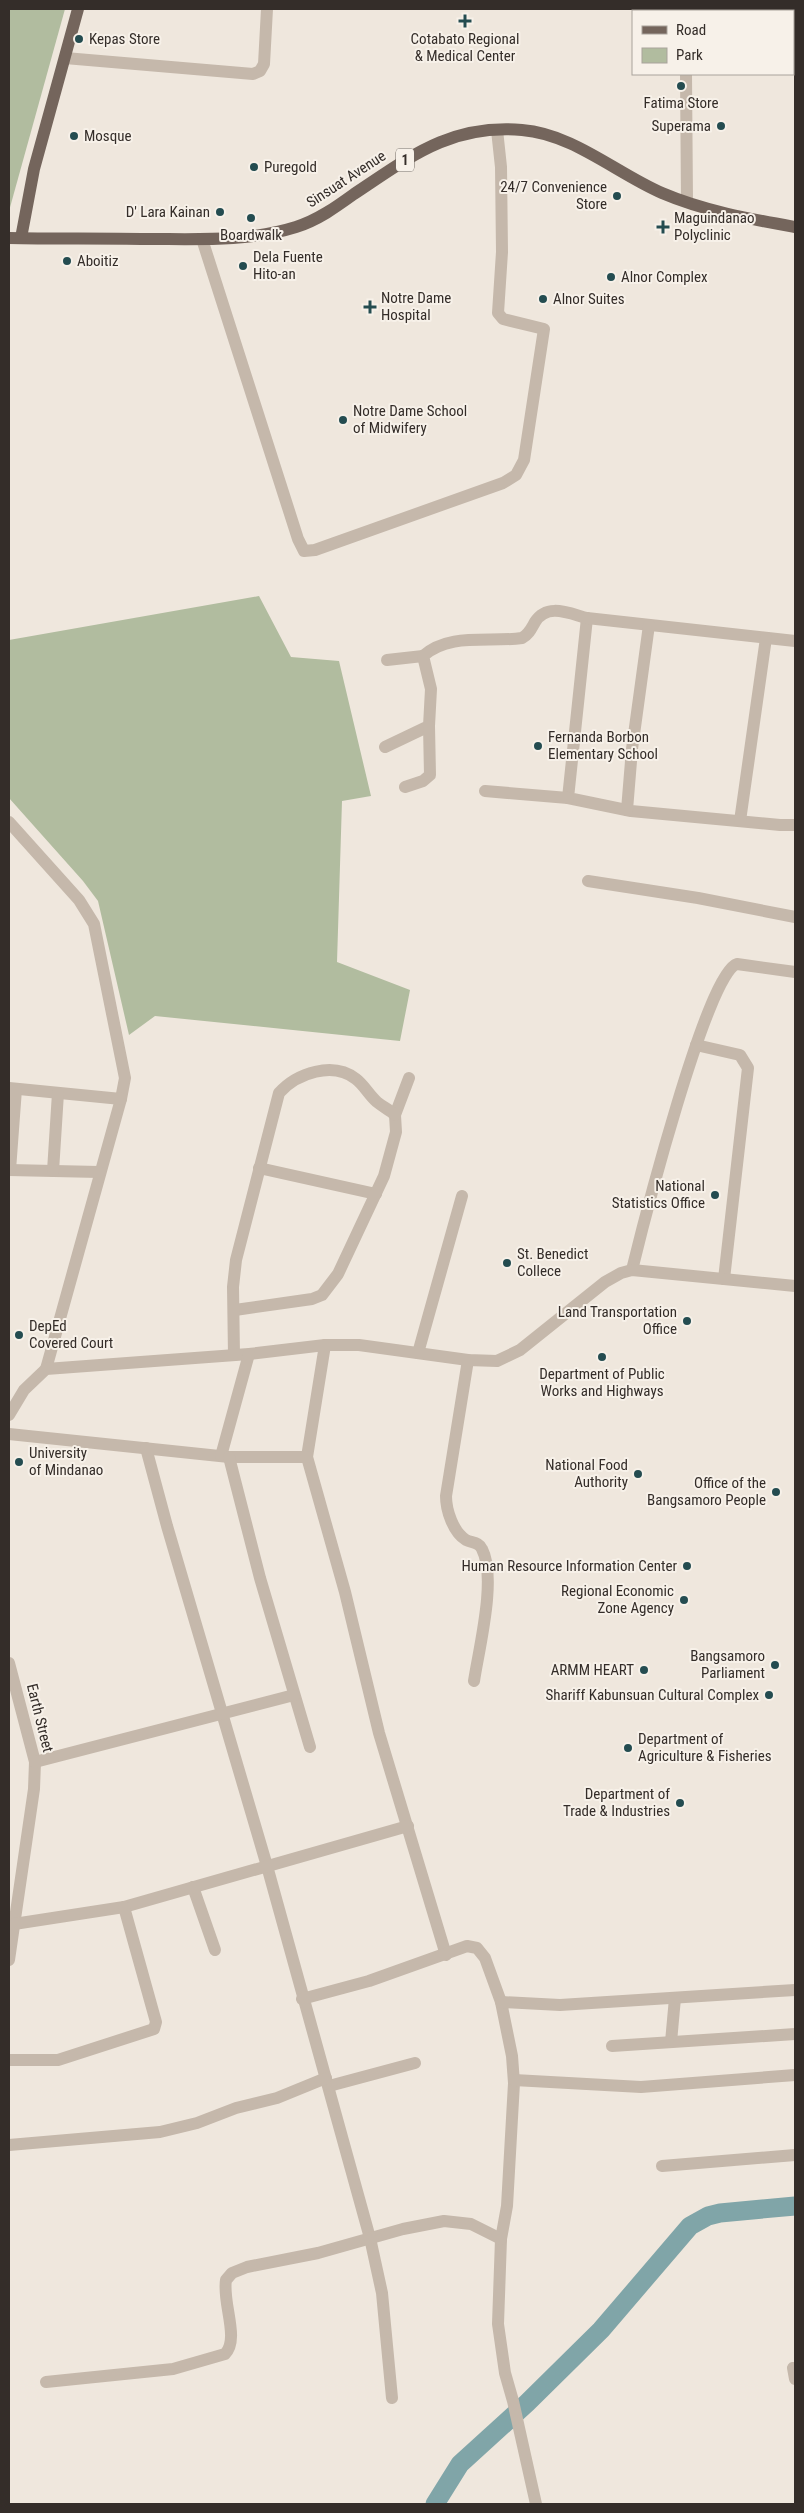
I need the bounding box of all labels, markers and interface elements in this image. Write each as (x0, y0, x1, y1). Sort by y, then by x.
legend (632, 10, 794, 75)
marker: Cotabato Regional & Medical Center (458, 14, 472, 28)
text: Road (676, 21, 706, 39)
place label: Kepas Store (89, 30, 160, 48)
place label: Cotabato Regional & Medical Center (411, 30, 519, 65)
marker: Kepas Store (73, 33, 85, 45)
text: Park (676, 46, 703, 64)
marker: Fatima Store (675, 80, 687, 92)
place label: Fatima Store (643, 94, 719, 112)
place label: Superama (652, 117, 711, 135)
marker: Superama (715, 120, 727, 132)
place label: Mosque (84, 127, 132, 145)
marker: Mosque (68, 130, 80, 142)
street label: Sinsuat Avenue (303, 147, 389, 211)
road number: 1 (396, 148, 414, 172)
place label: Puregold (264, 158, 317, 176)
marker: Puregold (248, 161, 260, 173)
place label: 24/7 Convenience Store (500, 178, 607, 213)
marker: 24/7 Convenience Store (611, 190, 623, 202)
place label: D' Lara Kainan (126, 203, 210, 221)
marker: D' Lara Kainan (214, 206, 226, 218)
place label: Maguindanao Polyclinic (674, 209, 754, 244)
marker: Boardwalk (245, 212, 257, 224)
marker: Maguindanao Polyclinic (656, 220, 670, 234)
place label: Boardwalk (220, 226, 282, 244)
place label: Dela Fuente Hito-an (253, 248, 323, 283)
place label: Aboitiz (77, 252, 118, 270)
marker: Aboitiz (61, 255, 73, 267)
marker: Dela Fuente Hito-an (237, 260, 249, 272)
place label: Alnor Complex (621, 268, 708, 286)
marker: Alnor Complex (605, 271, 617, 283)
place label: Notre Dame Hospital (381, 289, 451, 324)
place label: Alnor Suites (553, 290, 625, 308)
marker: Alnor Suites (537, 293, 549, 305)
marker: Notre Dame Hospital (363, 300, 377, 314)
place label: Notre Dame School of Midwifery (353, 402, 467, 437)
marker: Notre Dame School of Midwifery (337, 414, 349, 426)
place label: Fernanda Borbon Elementary School (548, 728, 658, 763)
marker: Fernanda Borbon Elementary School (532, 740, 544, 752)
place label: National Statistics Office (612, 1177, 705, 1212)
marker: National Statistics Office (709, 1189, 721, 1201)
place label: St. Benedict Collece (517, 1245, 588, 1280)
marker: St. Benedict Collece (501, 1257, 513, 1269)
place label: Land Transportation Office (558, 1303, 677, 1338)
marker: Land Transportation Office (681, 1315, 693, 1327)
place label: DepEd Covered Court (29, 1317, 113, 1352)
marker: DepEd Covered Court (13, 1329, 25, 1341)
marker: Department of Public Works and Highways (596, 1351, 608, 1363)
place label: Department of Public Works and Highways (539, 1365, 665, 1400)
place label: University of Mindanao (29, 1444, 103, 1479)
marker: University of Mindanao (13, 1456, 25, 1468)
place label: National Food Authority (545, 1456, 628, 1491)
marker: National Food Authority (632, 1468, 644, 1480)
place label: Office of the Bangsamoro People (647, 1474, 766, 1509)
marker: Office of the Bangsamoro People (770, 1486, 782, 1498)
place label: Human Resource Information Center (462, 1557, 677, 1575)
marker: Human Resource Information Center (681, 1560, 693, 1572)
place label: Regional Economic Zone Agency (561, 1582, 674, 1617)
marker: Regional Economic Zone Agency (678, 1594, 690, 1606)
place label: Bangsamoro Parliament (690, 1647, 765, 1682)
marker: Bangsamoro Parliament (769, 1659, 781, 1671)
place label: ARMM HEART (551, 1661, 634, 1679)
marker: ARMM HEART (638, 1664, 650, 1676)
street label: Earth Street (23, 1682, 57, 1754)
place label: Shariff Kabunsuan Cultural Complex (546, 1686, 759, 1704)
marker: Shariff Kabunsuan Cultural Complex (763, 1689, 775, 1701)
place label: Department of Agriculture & Fisheries (638, 1730, 772, 1765)
marker: Department of Agriculture & Fisheries (622, 1742, 634, 1754)
place label: Department of Trade & Industries (563, 1785, 670, 1820)
marker: Department of Trade & Industries (674, 1797, 686, 1809)

